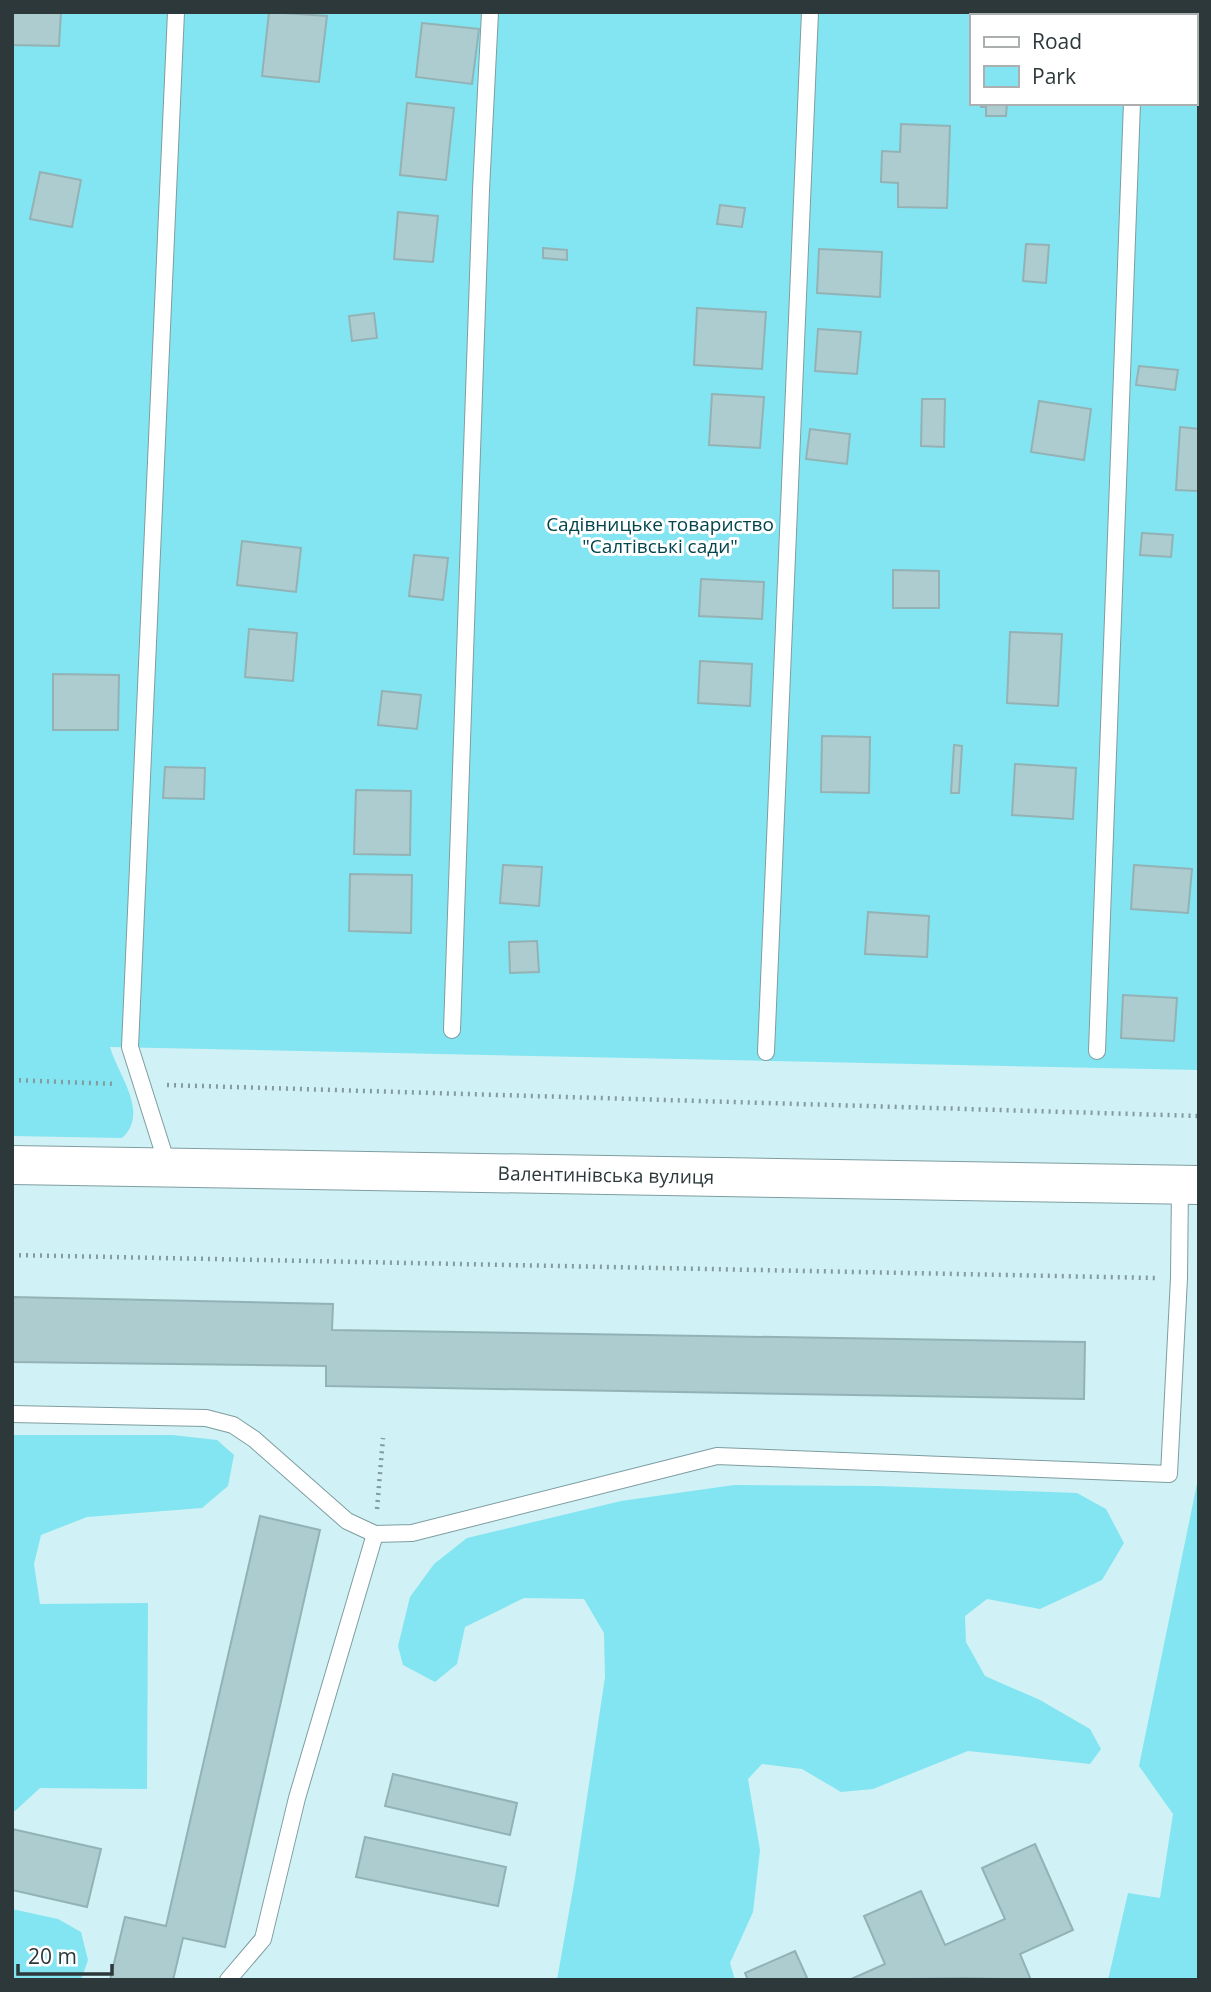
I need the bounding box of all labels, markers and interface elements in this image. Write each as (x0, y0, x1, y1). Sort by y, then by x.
legend (970, 14, 1197, 105)
text: Road (1032, 27, 1082, 55)
text: Park (1032, 62, 1076, 90)
park label: Садівницьке товариство "Салтівські сади" (546, 511, 774, 559)
street label: Валентинівська вулиця (498, 1160, 714, 1190)
scale bar (18, 1932, 112, 1976)
text: 20 m (28, 1942, 77, 1970)

